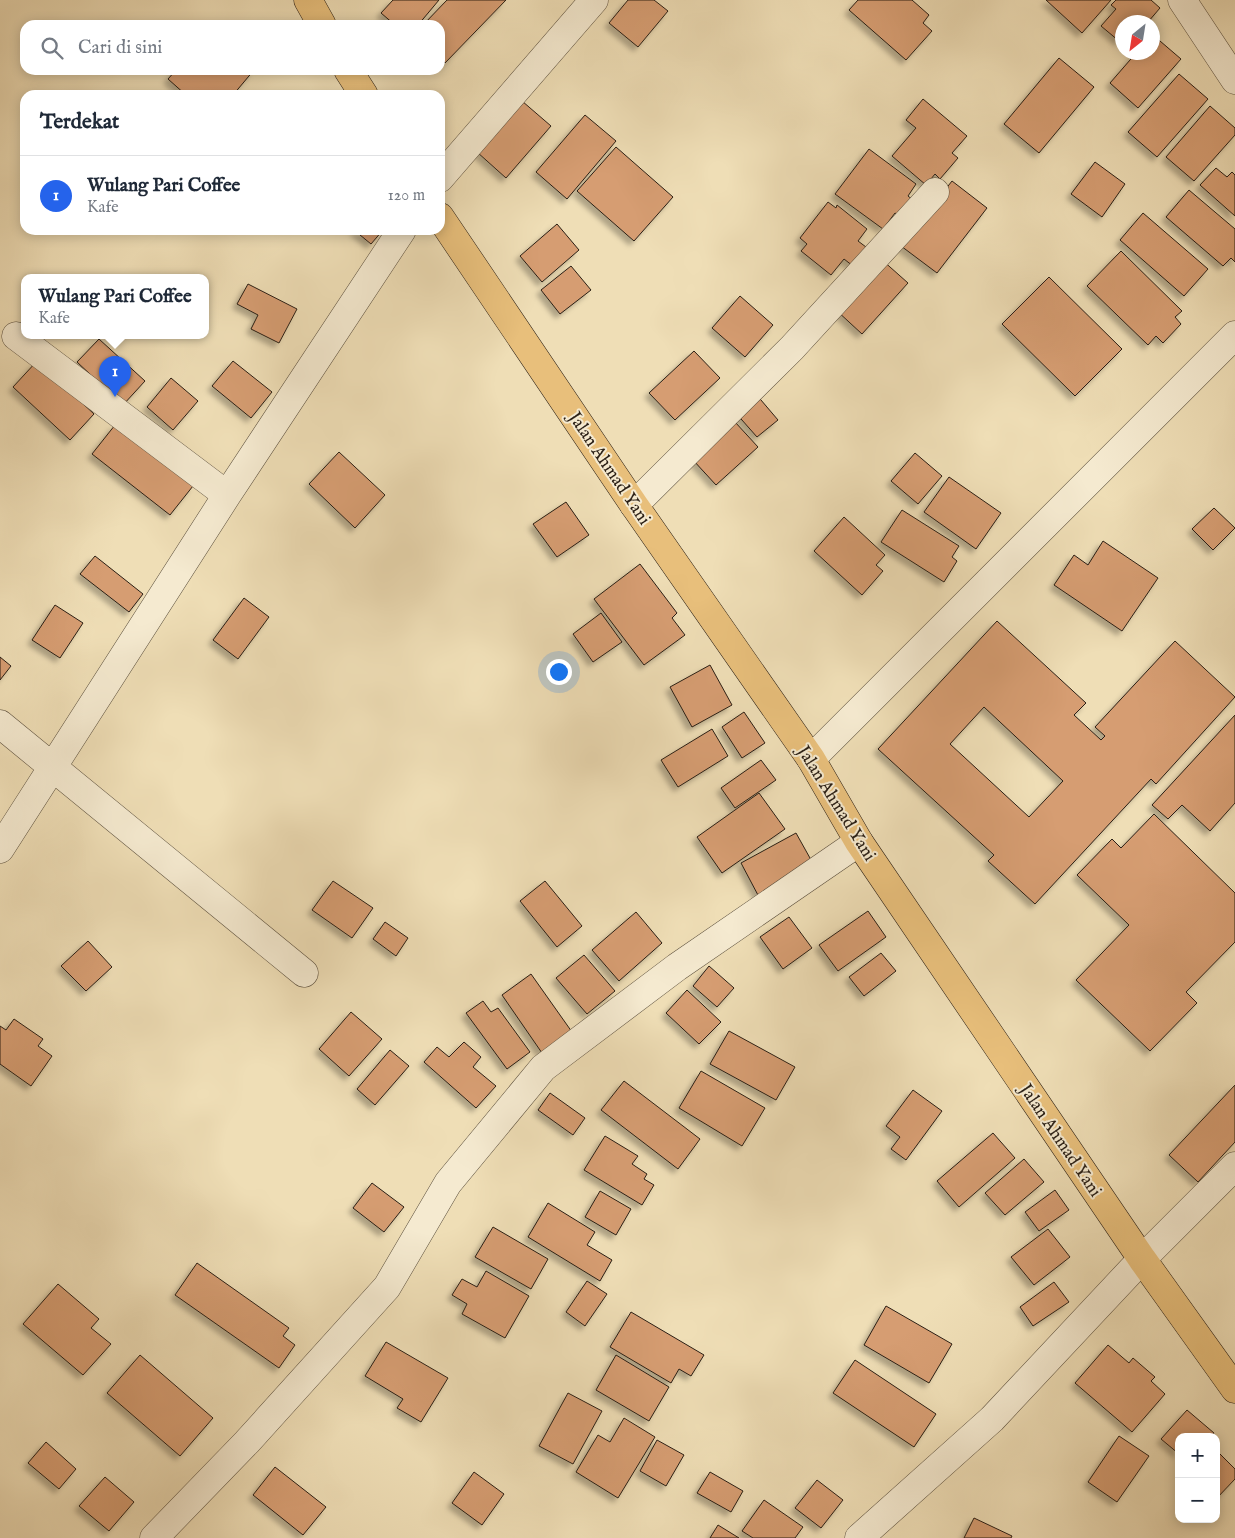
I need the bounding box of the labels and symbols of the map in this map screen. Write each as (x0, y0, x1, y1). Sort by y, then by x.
north arrow (1115, 15, 1160, 60)
pin: 1 (99, 356, 131, 397)
street label: Jalan Ahmad Yani (561, 406, 655, 530)
your location (546, 659, 572, 685)
street label: Jalan Ahmad Yani (790, 740, 880, 866)
street label: Jalan Ahmad Yani (1012, 1078, 1106, 1202)

